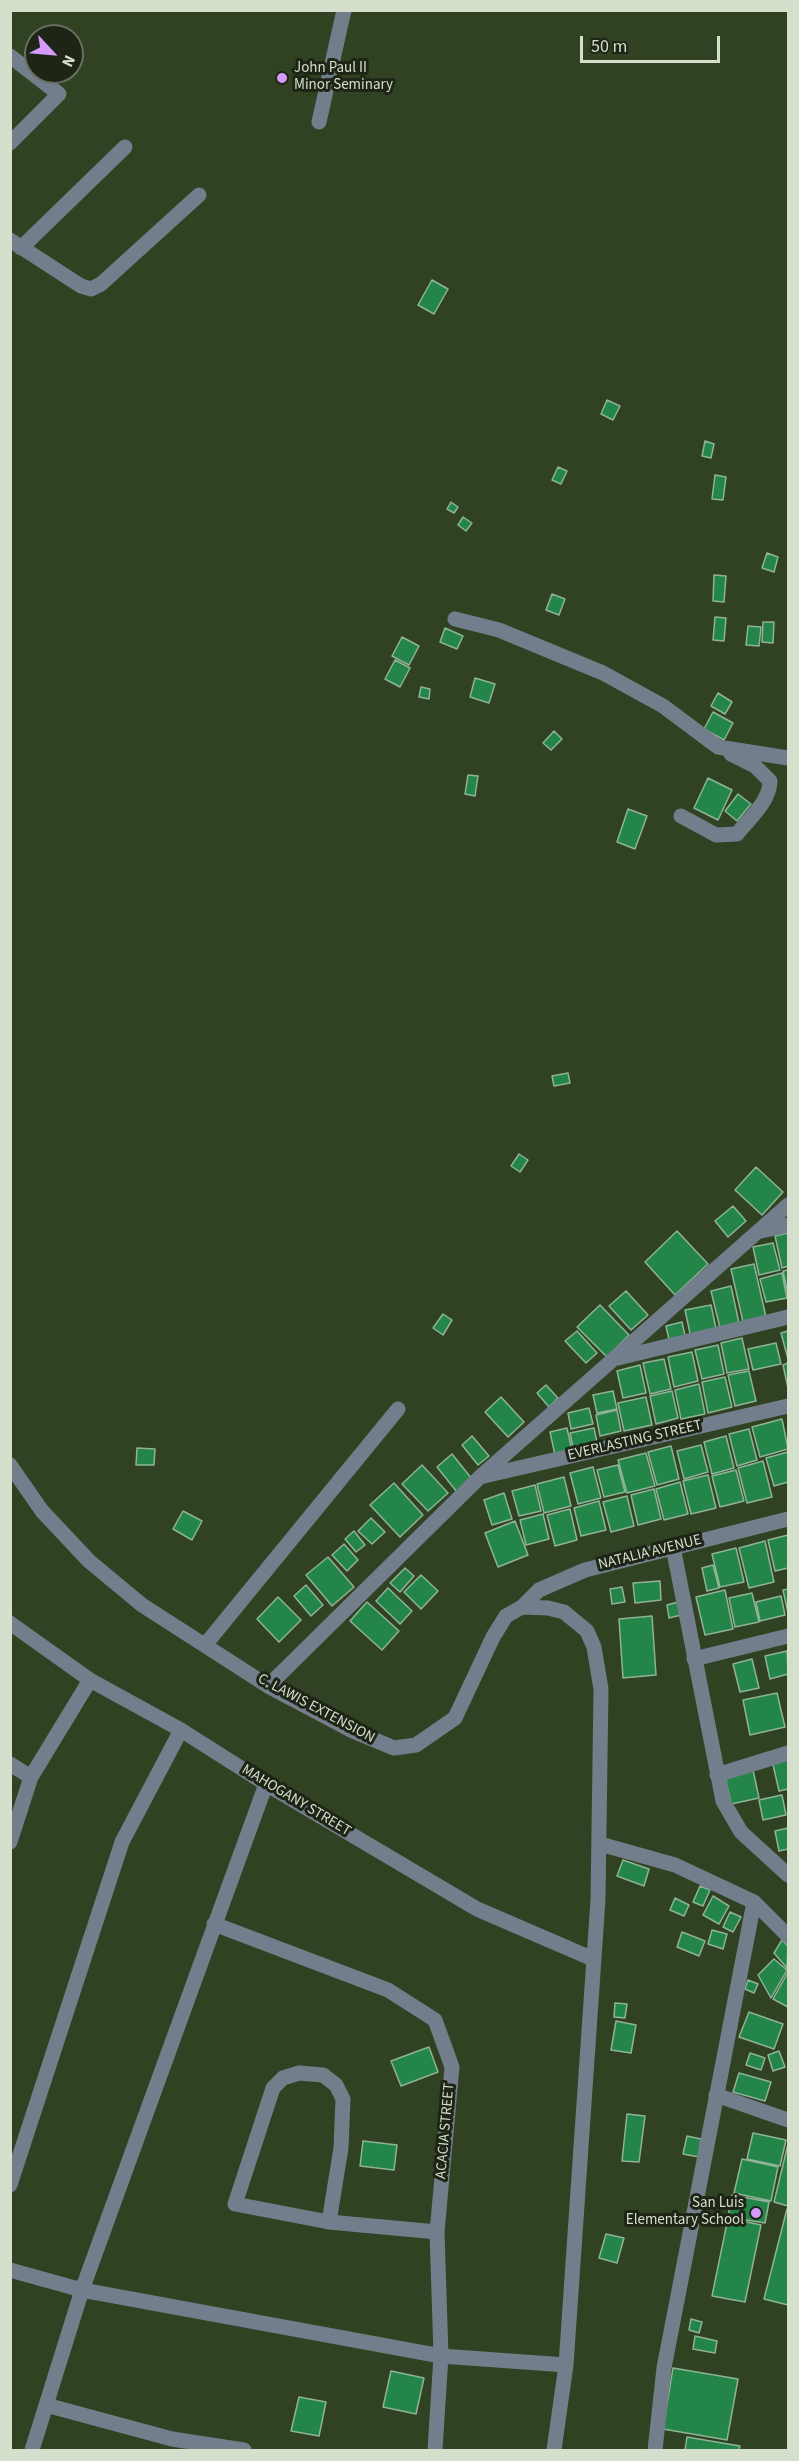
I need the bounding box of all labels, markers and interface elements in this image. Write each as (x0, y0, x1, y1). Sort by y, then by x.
north arrow (24, 24, 84, 84)
scale bar (583, 24, 722, 62)
text: 50 m (591, 34, 627, 59)
text: N (56, 51, 81, 71)
place label: John Paul II Minor Seminary (294, 60, 393, 95)
marker: John Paul II Minor Seminary (275, 71, 289, 85)
street label: EVERLASTING STREET (566, 1417, 704, 1465)
street label: NATALIA AVENUE (596, 1531, 704, 1575)
street label: C. LAWIS EXTENSION (254, 1671, 378, 1747)
street label: MAHOGANY STREET (238, 1761, 354, 1841)
street label: ACACIA STREET (433, 2082, 459, 2180)
place label: San Luis Elementary School (626, 2195, 744, 2230)
marker: San Luis Elementary School (749, 2206, 763, 2220)

